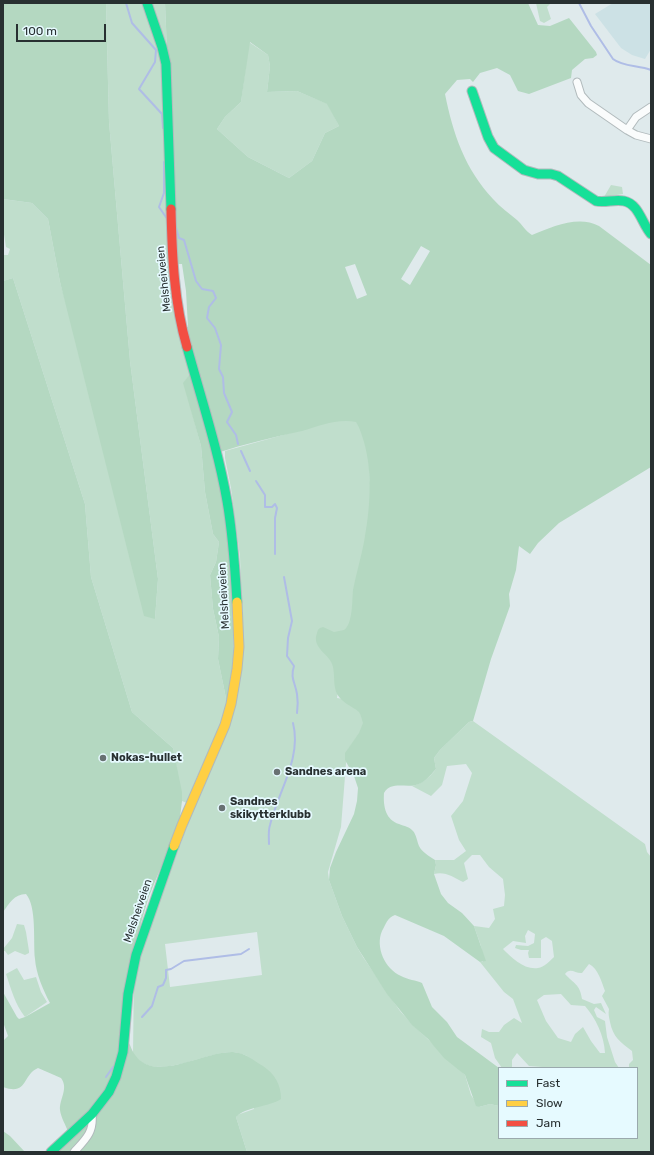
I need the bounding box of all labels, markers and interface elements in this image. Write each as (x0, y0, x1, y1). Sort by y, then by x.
scale bar (18, 16, 108, 42)
text: 100 m (23, 24, 57, 38)
street label: Melsheiveien (154, 245, 174, 313)
street label: Melsheiveien (216, 563, 232, 629)
place label: Nokas-hullet (111, 751, 182, 765)
marker: Nokas-hullet (98, 753, 108, 763)
place label: Sandnes arena (285, 765, 366, 779)
marker: Sandnes arena (272, 767, 282, 777)
place label: Sandnes skikytterklubb (230, 795, 311, 821)
marker: Sandnes skikytterklubb (217, 803, 227, 813)
street label: Melsheiveien (121, 878, 155, 944)
legend (498, 1067, 638, 1139)
text: Fast (536, 1076, 560, 1090)
text: Slow (536, 1096, 563, 1110)
text: Jam (536, 1116, 561, 1130)

